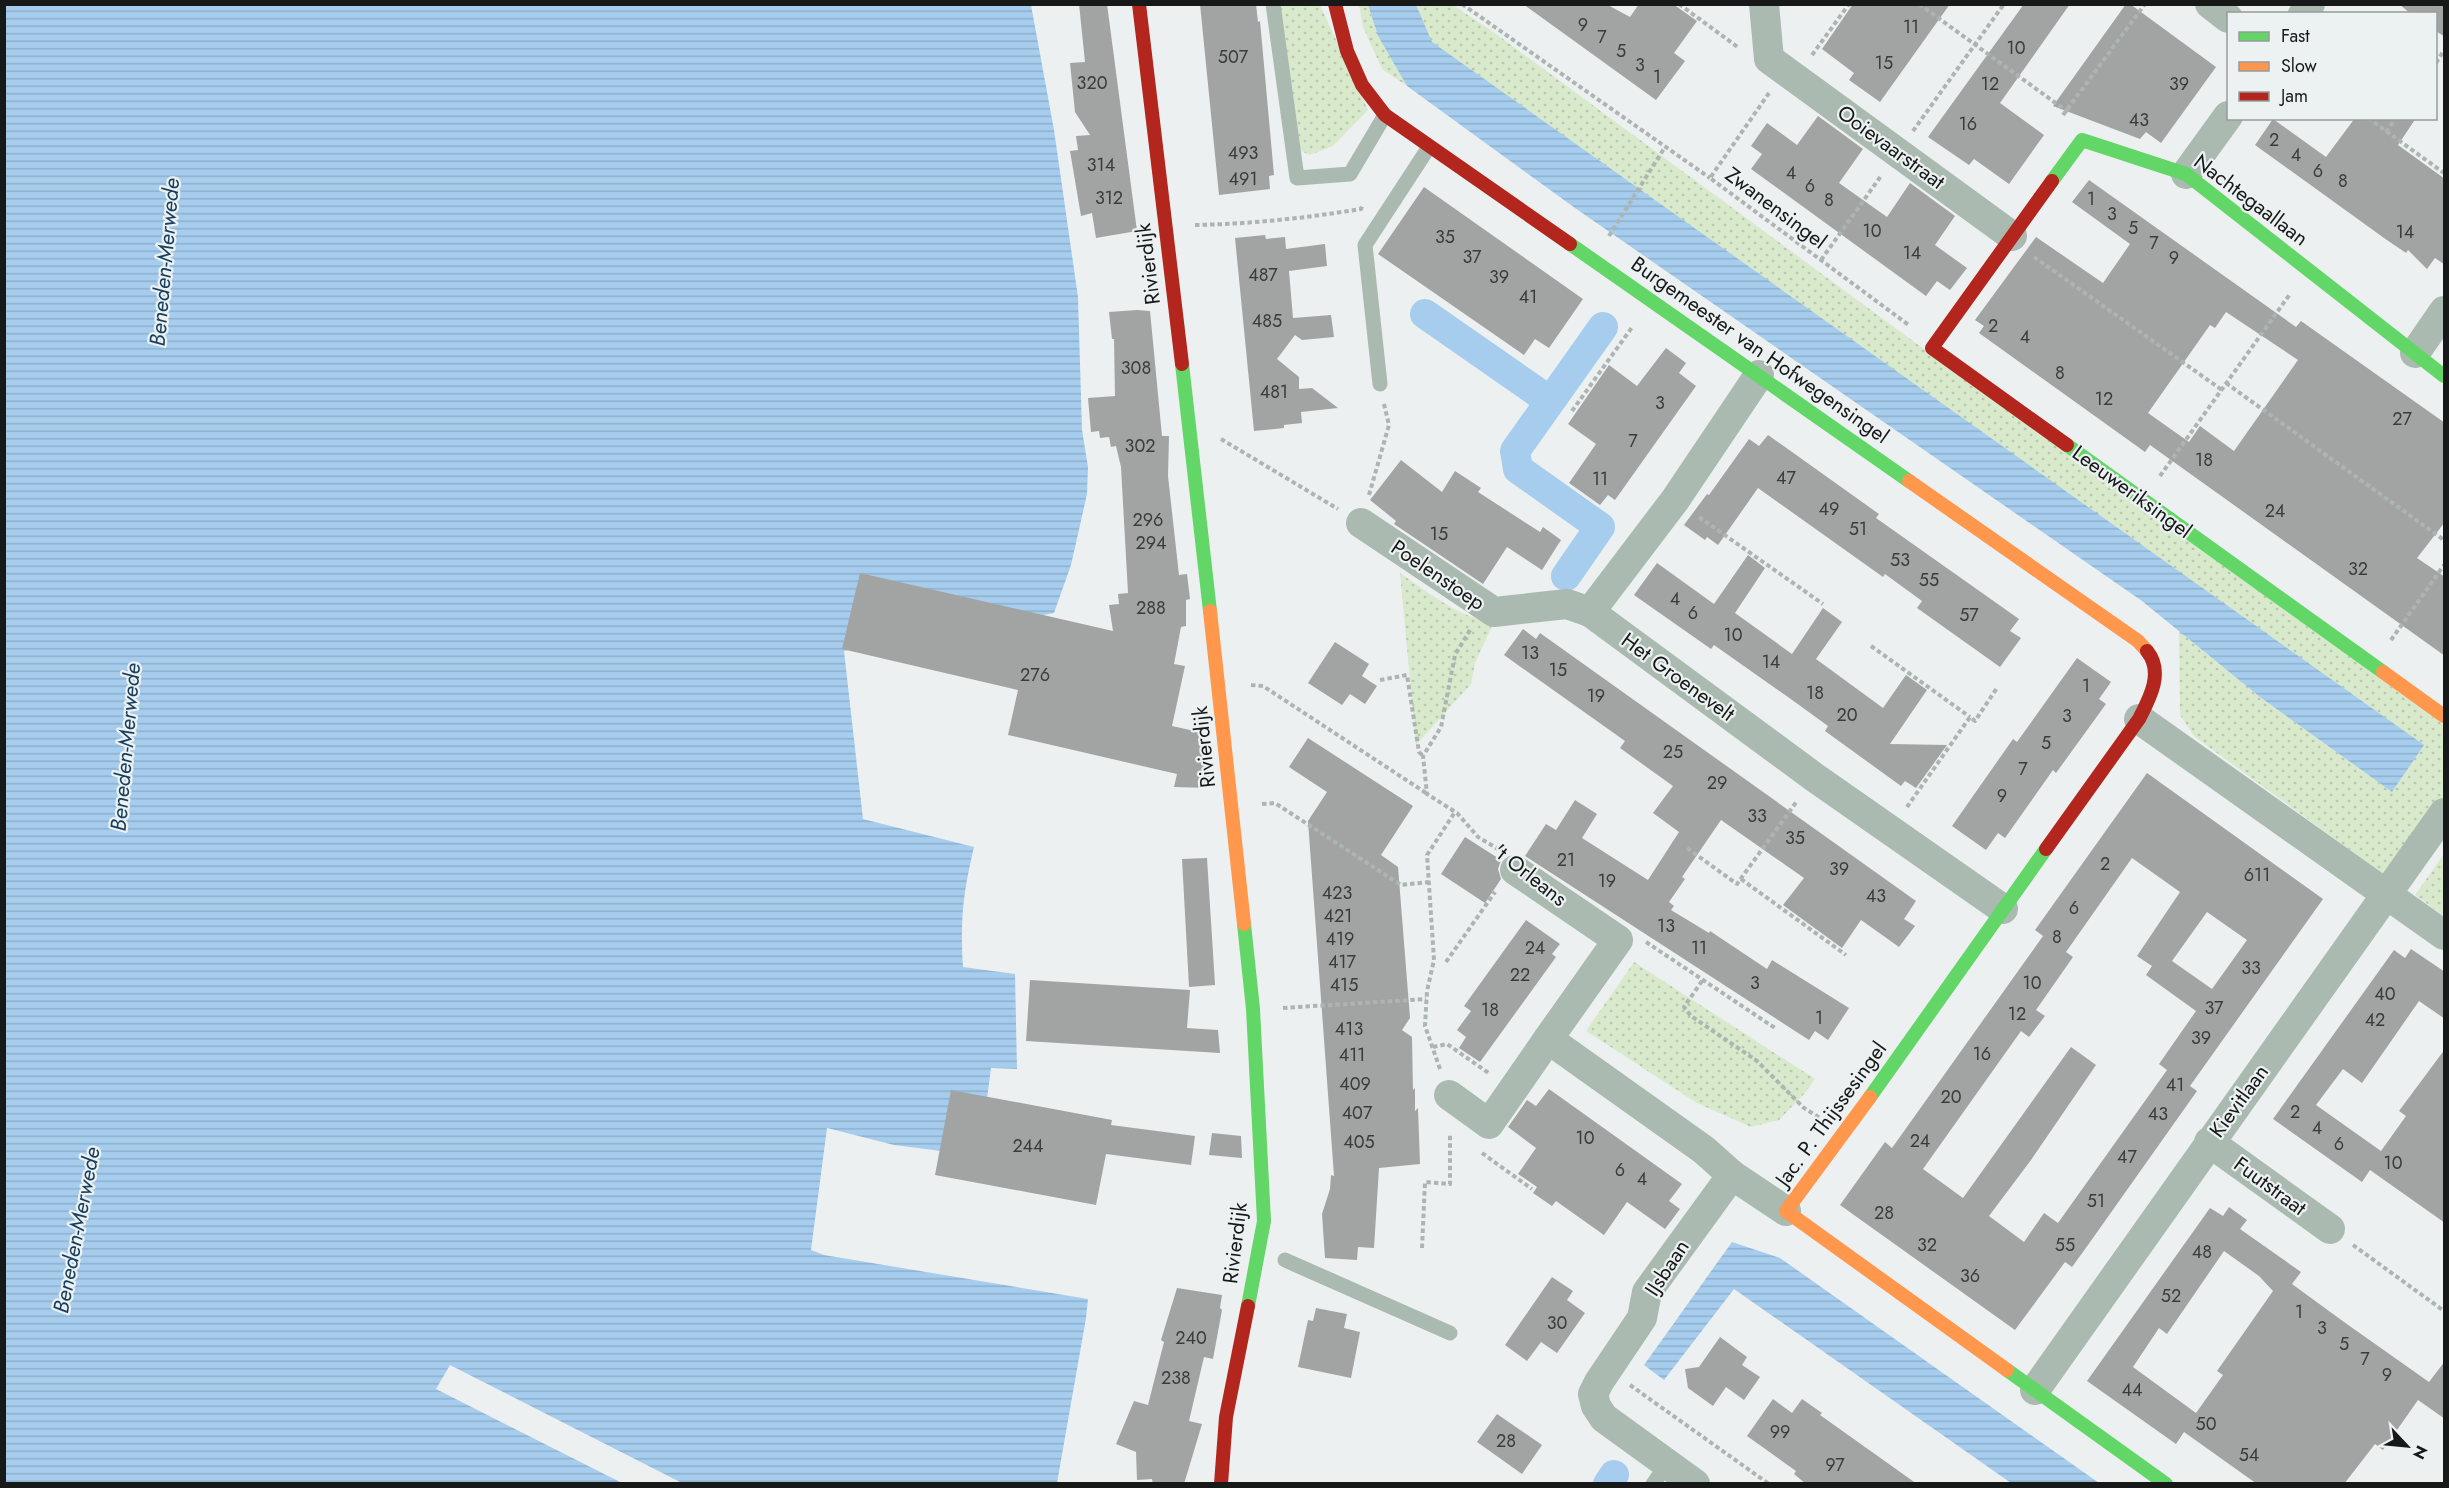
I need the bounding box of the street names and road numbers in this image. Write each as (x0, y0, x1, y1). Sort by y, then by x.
street label: Ooievaarstraat (1831, 98, 1951, 196)
street label: Nachtegaallaan (2188, 147, 2314, 253)
street label: Zwanensingel (1719, 160, 1833, 256)
street label: Rivierdijk (1128, 221, 1168, 306)
street label: Burgemeester van Hofwegensingel (1625, 249, 1895, 451)
street label: Leeuweriksingel (2066, 438, 2198, 546)
street label: Poelenstoep (1385, 532, 1491, 618)
street label: Het Groenevelt (1615, 626, 1741, 728)
street label: Rivierdijk (1185, 704, 1223, 789)
street label: 't Orleans (1487, 837, 1573, 913)
street label: Jac. P. Thijssesingel (1766, 1036, 1894, 1195)
street label: Kievitlaan (2202, 1058, 2276, 1144)
street label: Fuutstraat (2228, 1149, 2312, 1223)
street label: Rivierdijk (1215, 1200, 1255, 1285)
street label: IJsbaan (1638, 1234, 1696, 1302)

